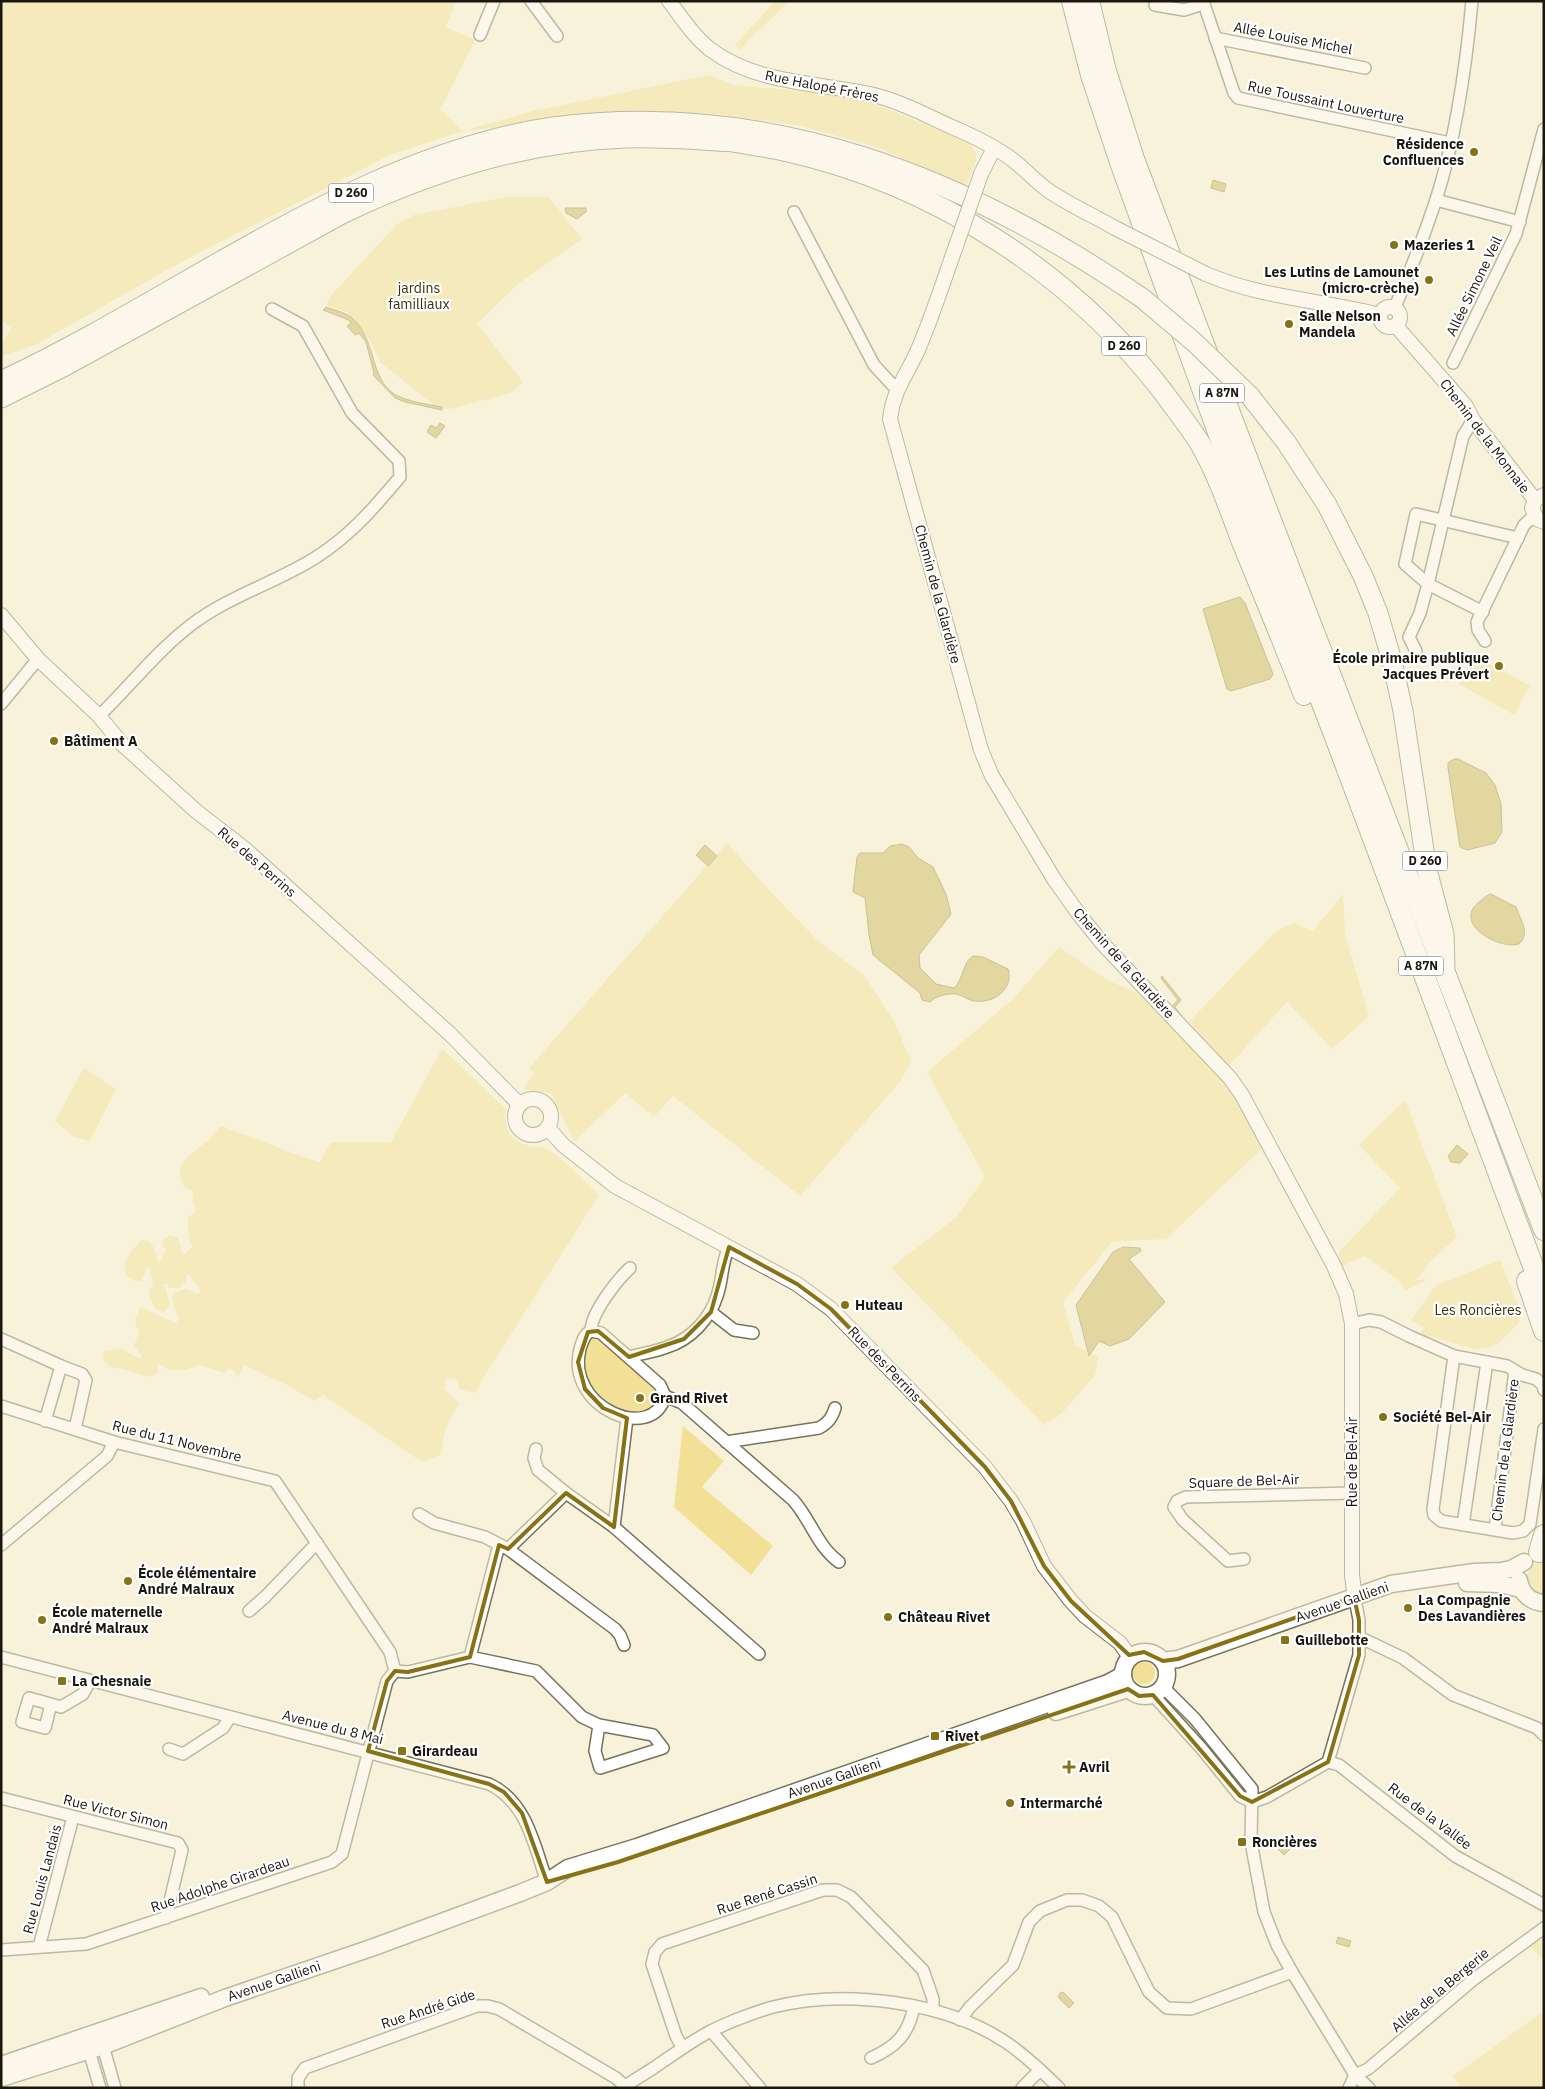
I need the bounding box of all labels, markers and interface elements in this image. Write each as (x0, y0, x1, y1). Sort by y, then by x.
street label: Allée Louise Michel (1232, 18, 1354, 58)
street label: Rue Halopé Frères (763, 66, 881, 106)
street label: Rue Toussaint Louverture (1246, 77, 1406, 127)
place label: Résidence Confluences (1383, 135, 1464, 169)
marker: Résidence Confluences (1468, 146, 1480, 158)
road number: D 260 (328, 184, 374, 202)
street label: Allée Simone Veil (1442, 233, 1506, 339)
place label: Mazeries 1 (1404, 236, 1475, 254)
marker: Mazeries 1 (1388, 239, 1400, 251)
place label: Les Lutins de Lamounet (micro-crèche) (1264, 263, 1419, 297)
marker: Les Lutins de Lamounet (micro-crèche) (1423, 274, 1435, 286)
park label: jardins familliaux (388, 279, 450, 313)
place label: Salle Nelson Mandela (1299, 307, 1381, 341)
marker: Salle Nelson Mandela (1283, 318, 1295, 330)
road number: D 260 (1102, 336, 1146, 356)
street label: Chemin de la Monnaie (1436, 375, 1534, 497)
road number: A 87N (1200, 383, 1244, 402)
street label: Chemin de la Glardière (911, 523, 965, 666)
place label: École primaire publique Jacques Prévert (1332, 648, 1489, 683)
marker: École primaire publique Jacques Prévert (1493, 660, 1505, 672)
place label: Bâtiment A (64, 732, 138, 750)
marker: Bâtiment A (48, 735, 60, 747)
street label: Rue des Perrins (214, 823, 300, 901)
road number: D 260 (1402, 851, 1448, 870)
street label: Chemin de la Glardière (1069, 904, 1179, 1022)
road number: A 87N (1398, 956, 1444, 976)
place label: Huteau (855, 1296, 903, 1314)
marker: Huteau (839, 1299, 851, 1311)
park label: Les Roncières (1434, 1301, 1522, 1319)
street label: Rue des Perrins (844, 1322, 926, 1406)
street label: Chemin de la Glardière (1487, 1378, 1523, 1522)
place label: Grand Rivet (650, 1389, 728, 1407)
marker: Grand Rivet (634, 1392, 646, 1404)
place label: Société Bel-Air (1393, 1408, 1492, 1426)
marker: Société Bel-Air (1377, 1411, 1389, 1423)
street label: Rue du 11 Novembre (111, 1416, 244, 1466)
street label: Rue de Bel-Air (1343, 1417, 1361, 1507)
street label: Square de Bel-Air (1189, 1470, 1299, 1492)
place label: École élémentaire André Malraux (138, 1563, 256, 1598)
marker: École élémentaire André Malraux (122, 1575, 134, 1587)
street label: Avenue Gallieni (1293, 1578, 1391, 1626)
place label: La Compagnie Des Lavandières (1418, 1591, 1526, 1625)
place label: École maternelle André Malraux (52, 1602, 163, 1637)
marker: La Compagnie Des Lavandières (1402, 1602, 1414, 1614)
place label: Château Rivet (898, 1608, 990, 1626)
marker: Château Rivet (882, 1611, 894, 1623)
marker: École maternelle André Malraux (36, 1614, 48, 1626)
place label: Guillebotte (1295, 1631, 1369, 1649)
marker: Guillebotte (1279, 1634, 1291, 1646)
place label: La Chesnaie (72, 1672, 151, 1690)
marker: La Chesnaie (56, 1675, 68, 1687)
street label: Avenue du 8 Mai (281, 1706, 385, 1748)
place label: Rivet (945, 1727, 979, 1745)
marker: Rivet (929, 1730, 941, 1742)
place label: Girardeau (412, 1742, 478, 1760)
marker: Girardeau (396, 1745, 408, 1757)
street label: Avenue Gallieni (785, 1754, 883, 1802)
place label: Avril (1079, 1758, 1110, 1776)
marker: Avril (1063, 1761, 1075, 1773)
street label: Rue de la Vallée (1385, 1779, 1476, 1853)
street label: Rue Victor Simon (62, 1790, 170, 1834)
place label: Intermarché (1020, 1794, 1103, 1812)
marker: Intermarché (1004, 1797, 1016, 1809)
street label: Rue Louis Landais (19, 1822, 65, 1936)
place label: Roncières (1252, 1833, 1317, 1851)
marker: Roncières (1236, 1836, 1248, 1848)
street label: Rue Adolphe Girardeau (148, 1852, 292, 1916)
street label: Rue René Cassin (715, 1869, 819, 1919)
street label: Allée de la Bergerie (1388, 1944, 1493, 2036)
street label: Avenue Gallieni (225, 1957, 323, 2005)
street label: Rue André Gide (379, 1985, 478, 2033)

